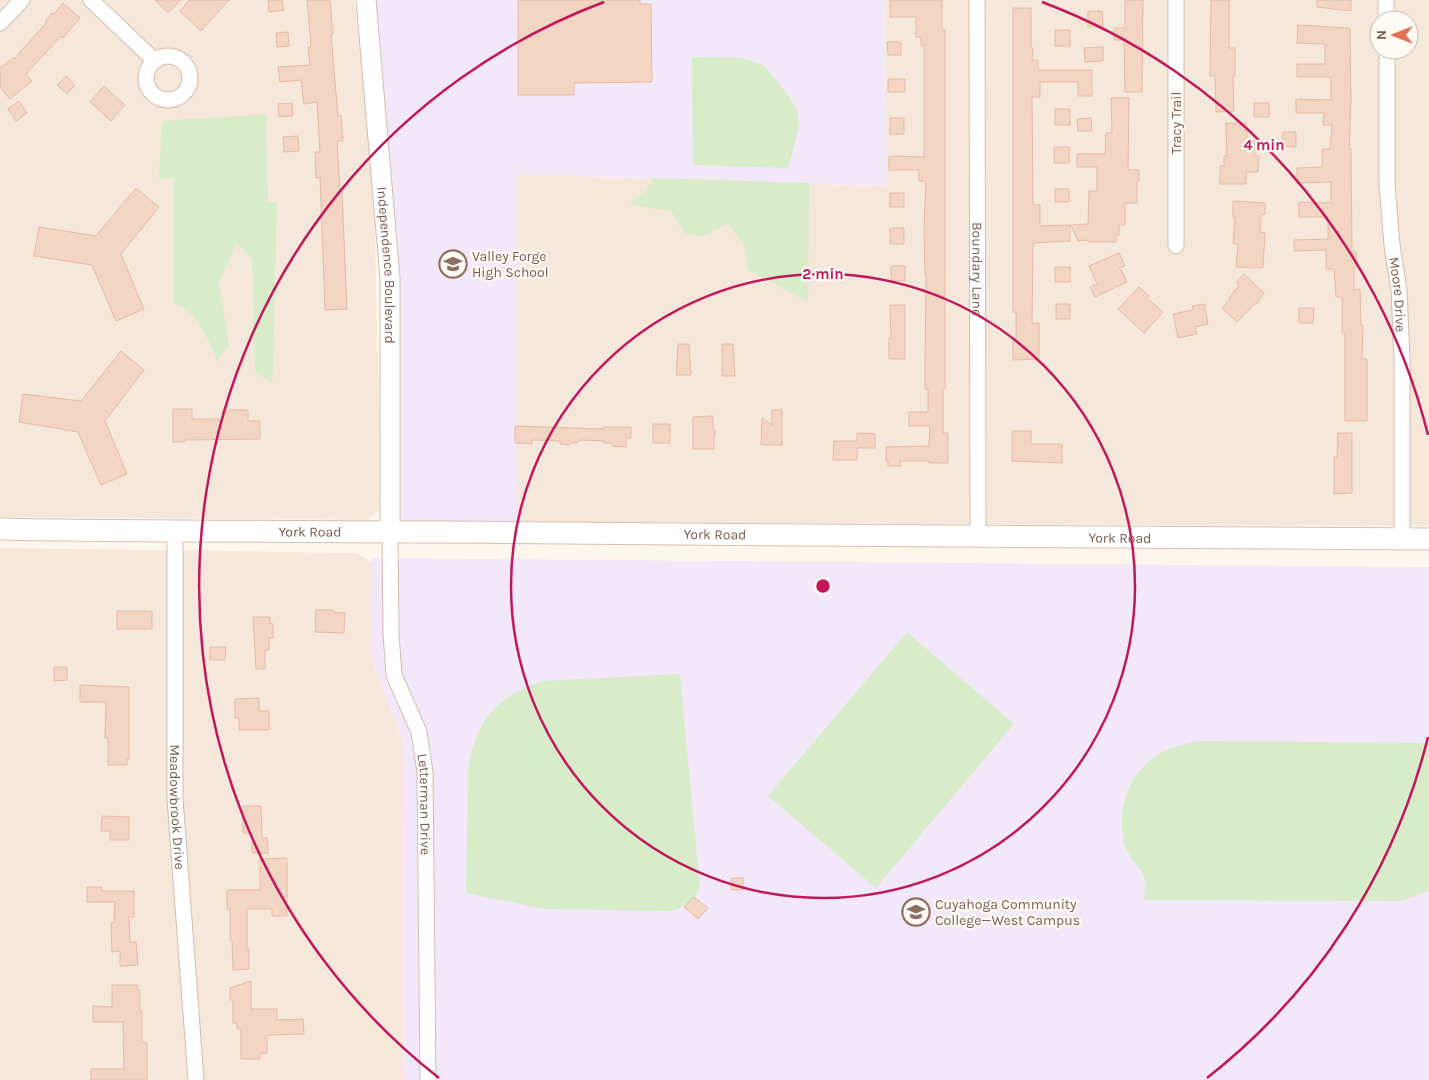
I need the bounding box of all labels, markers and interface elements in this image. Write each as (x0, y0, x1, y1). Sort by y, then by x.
north arrow (1369, 10, 1419, 60)
text: N (1373, 30, 1390, 40)
street label: Tracy Trail (1168, 92, 1185, 154)
text: 4 min (1243, 136, 1285, 154)
street label: Independence Boulevard (374, 186, 399, 344)
street label: Boundary Lane (969, 222, 986, 316)
place label: Valley Forge High School (472, 248, 549, 281)
school or university icon: Valley Forge High School (438, 249, 468, 279)
street label: Moore Drive (1385, 256, 1409, 332)
text: 2 min (802, 265, 844, 283)
street label: York Road (279, 523, 342, 540)
street label: York Road (683, 525, 747, 543)
street label: York Road (1088, 529, 1152, 546)
centre of rings (814, 577, 832, 595)
street label: Meadowbrook Drive (166, 744, 189, 870)
street label: Letterman Drive (414, 752, 434, 855)
place label: Cuyahoga Community College—West Campus (935, 896, 1080, 929)
school or university icon: Cuyahoga Community College—West Campus (901, 897, 931, 927)

